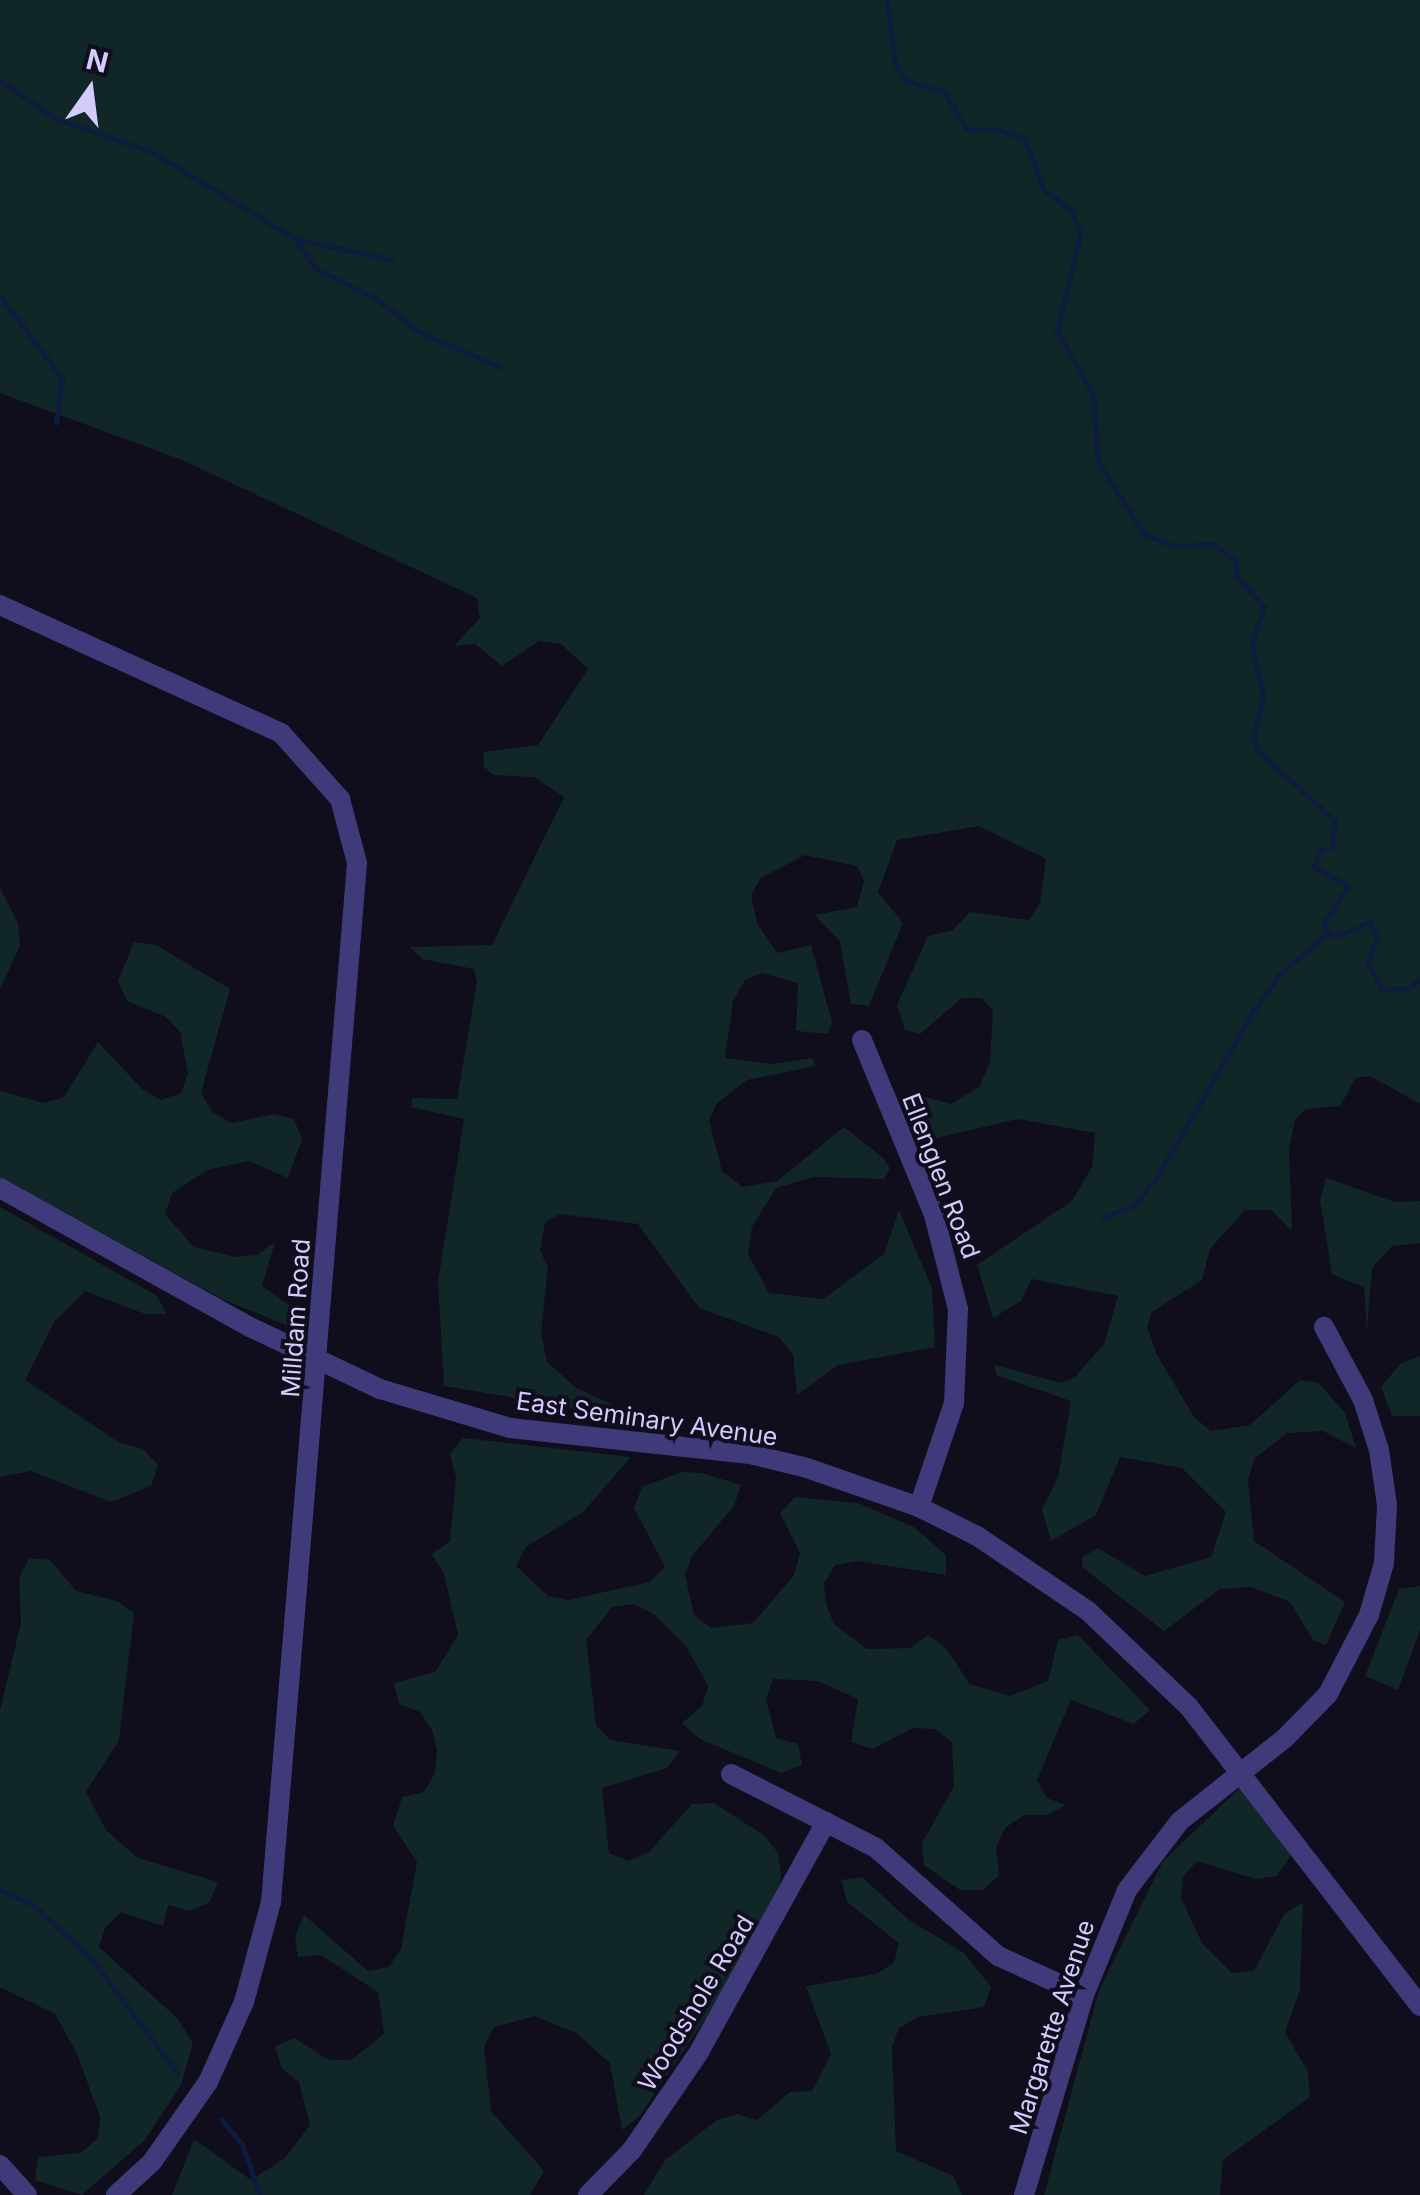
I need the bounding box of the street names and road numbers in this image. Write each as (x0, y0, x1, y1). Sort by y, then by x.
street label: Ellenglen Road (896, 1089, 986, 1263)
street label: Milldam Road (275, 1237, 317, 1399)
street label: East Seminary Avenue (514, 1386, 780, 1452)
street label: Woodshole Road (632, 1910, 760, 2096)
street label: Margarette Avenue (1003, 1916, 1101, 2138)

